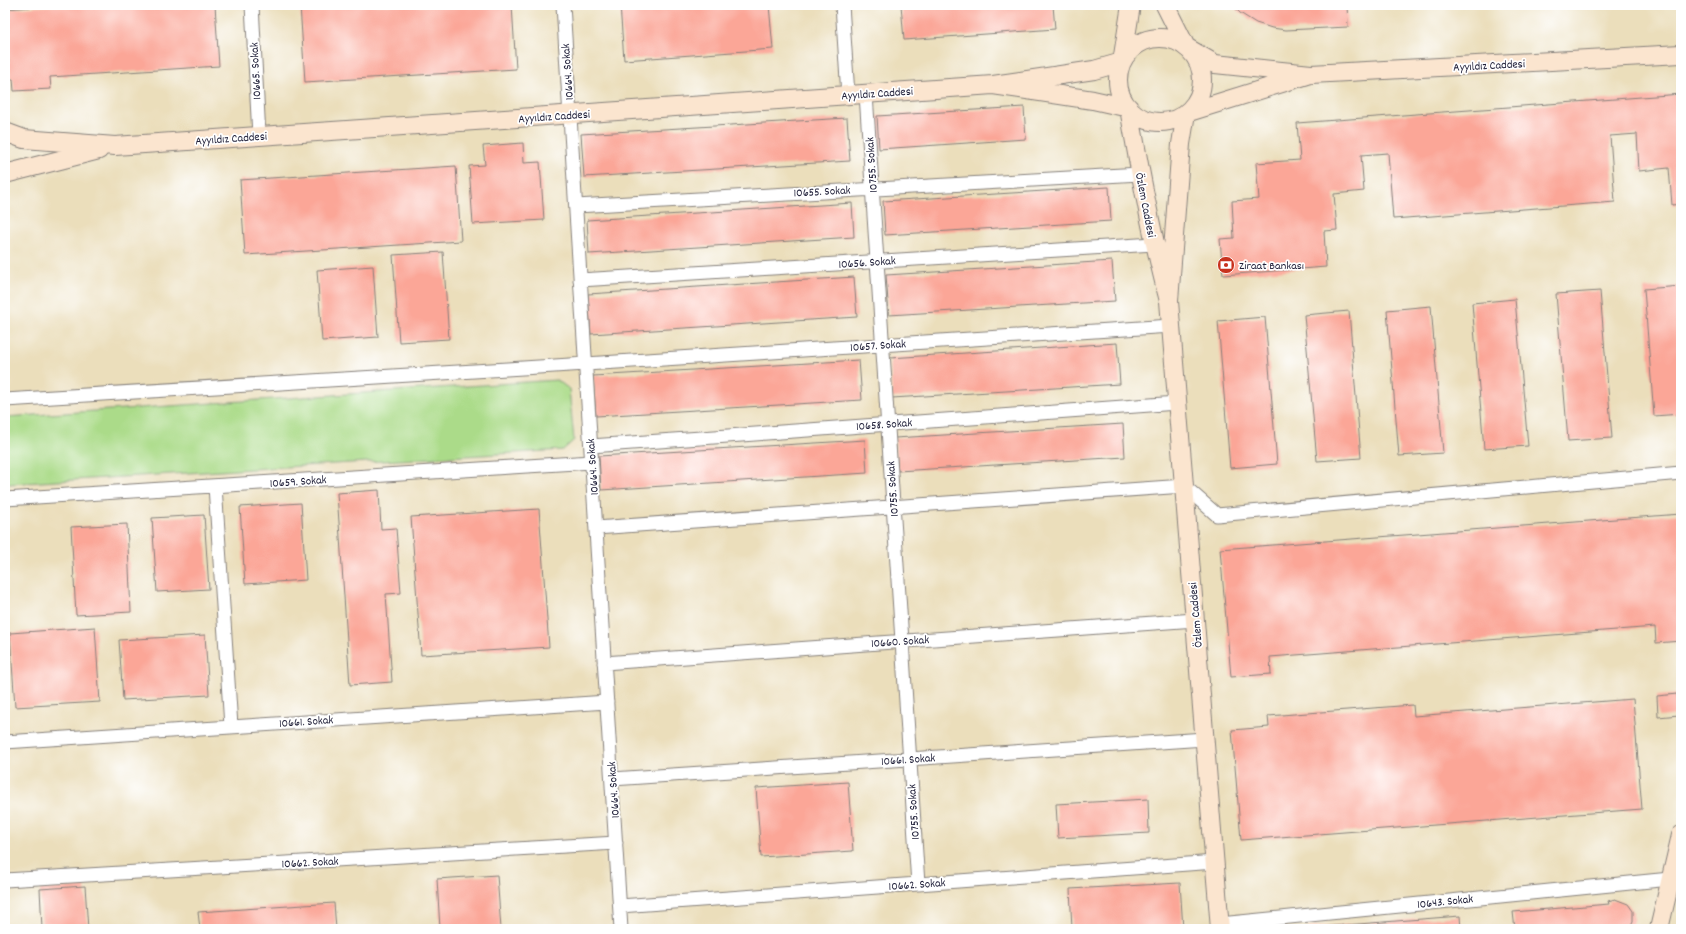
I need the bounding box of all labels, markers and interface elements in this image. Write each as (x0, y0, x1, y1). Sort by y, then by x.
street label: 10665. Sokak (247, 42, 266, 100)
street label: 10664. Sokak (558, 43, 579, 101)
street label: Ayyıldız Caddesi (1453, 56, 1525, 77)
street label: Ayyıldız Caddesi (841, 84, 914, 105)
street label: Ayyıldız Caddesi (518, 107, 591, 128)
street label: Ayyıldız Caddesi (195, 129, 268, 150)
street label: 10755. Sokak (862, 136, 883, 193)
street label: Özlem Caddesi (1130, 171, 1159, 239)
street label: 10655. Sokak (793, 183, 851, 202)
street label: 10656. Sokak (838, 253, 896, 274)
bank icon: Ziraat Bankası (1216, 255, 1236, 275)
place label: Ziraat Bankası (1239, 258, 1304, 275)
street label: 10657. Sokak (850, 336, 907, 357)
street label: 10658. Sokak (855, 415, 913, 436)
street label: 10664. Sokak (583, 438, 604, 496)
street label: 10755. Sokak (883, 460, 904, 517)
street label: 10659. Sokak (269, 472, 327, 493)
street label: Özlem Caddesi (1185, 581, 1208, 648)
street label: 10660. Sokak (870, 632, 930, 653)
street label: 10661. Sokak (278, 712, 334, 733)
street label: 10661. Sokak (880, 750, 936, 771)
street label: 10664. Sokak (604, 761, 625, 819)
street label: 10755. Sokak (904, 783, 925, 840)
street label: 10662. Sokak (281, 854, 339, 873)
street label: 10662. Sokak (888, 875, 946, 896)
street label: 10643. Sokak (1416, 891, 1474, 914)

